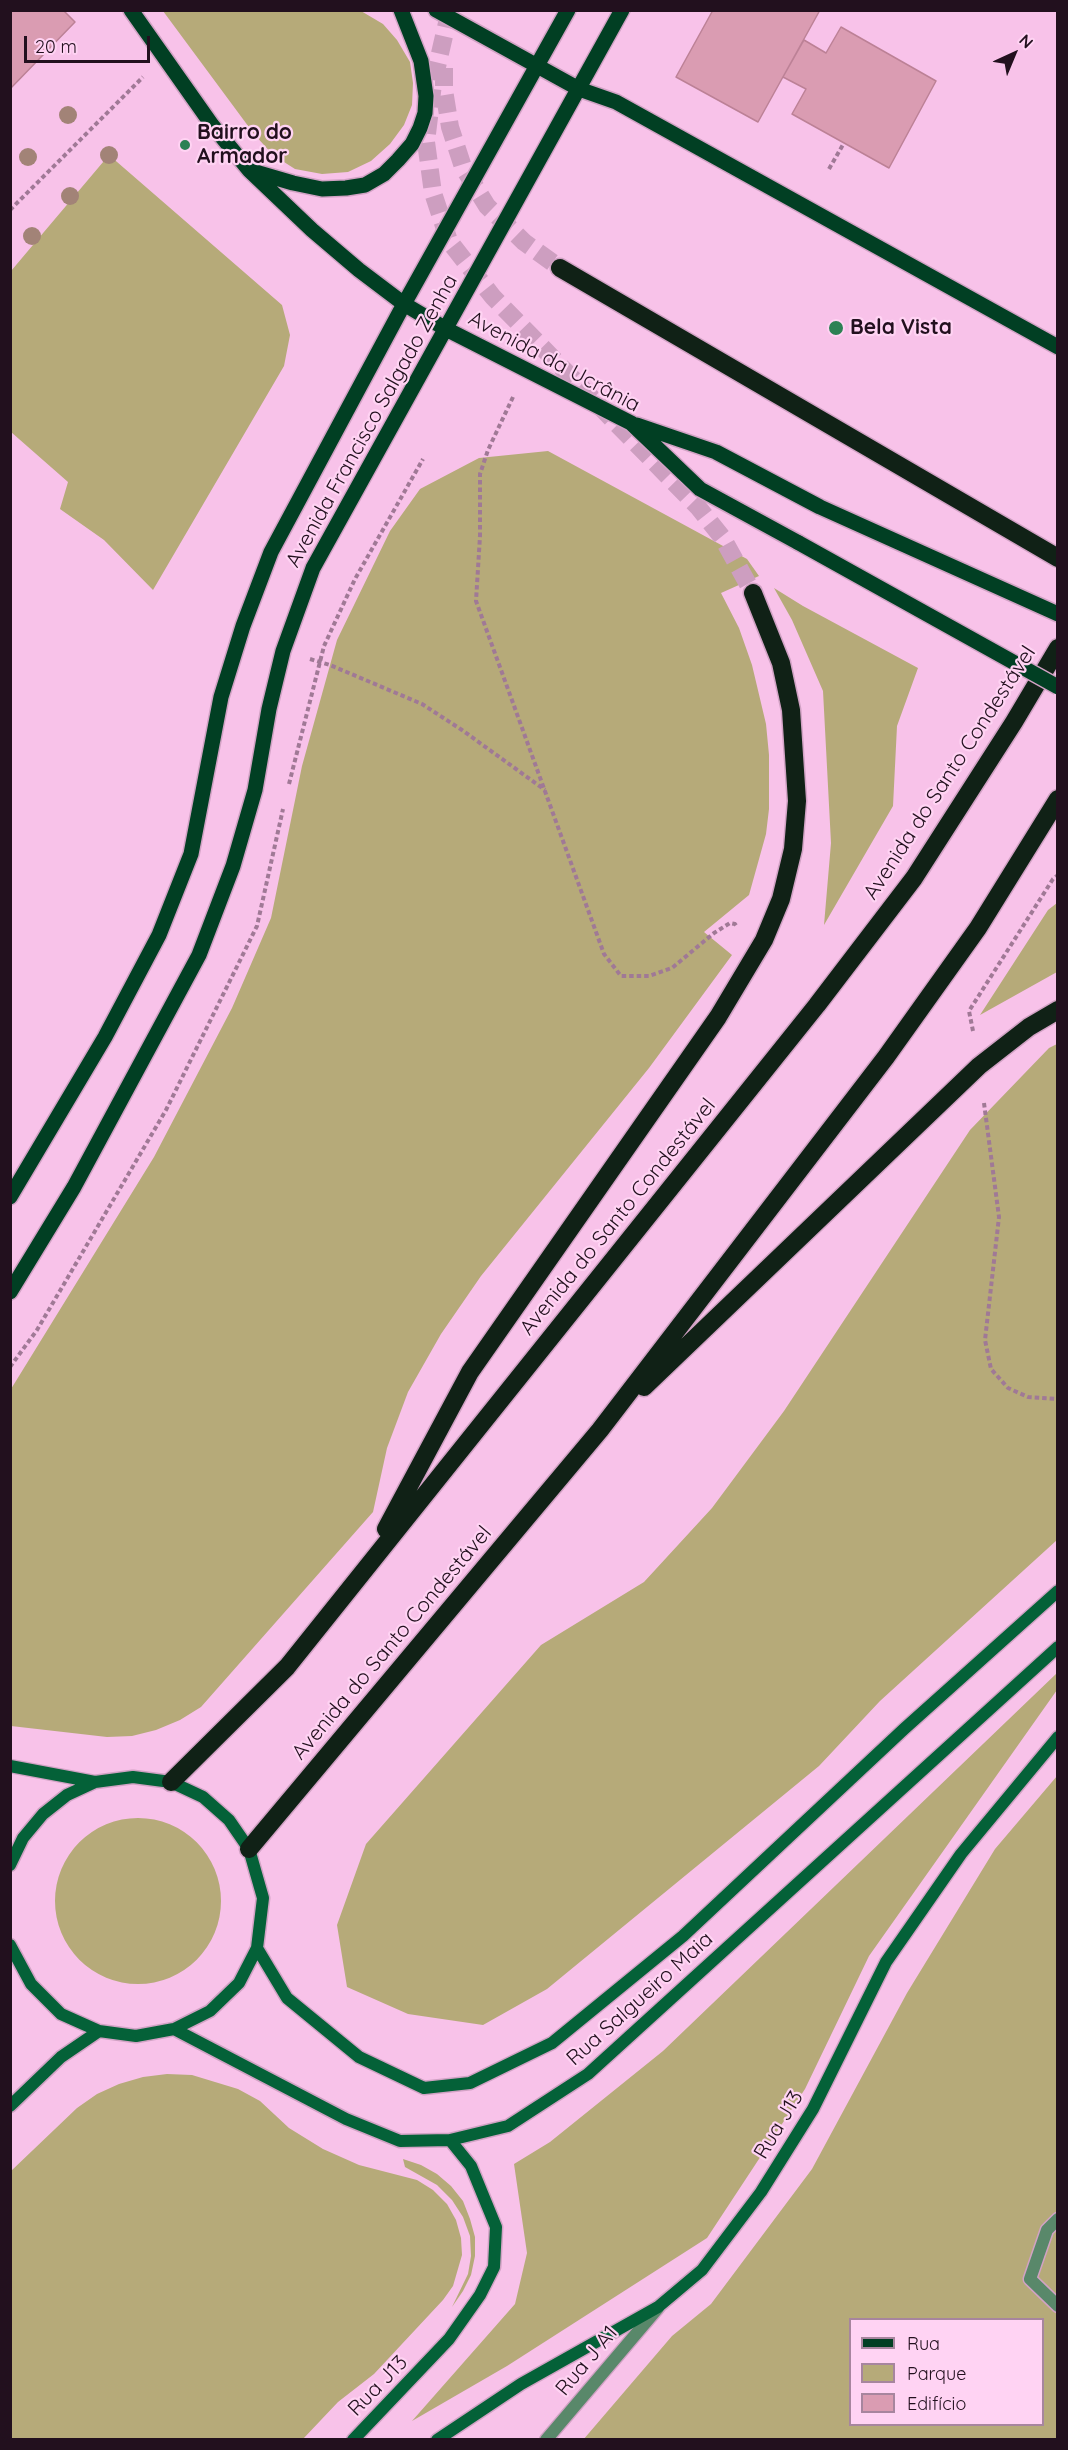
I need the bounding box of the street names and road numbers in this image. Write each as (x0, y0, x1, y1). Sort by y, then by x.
street label: Avenida Francisco Salgado Zenha (281, 270, 463, 572)
street label: Avenida da Ucrânia (464, 306, 644, 418)
street label: Avenida do Santo Condestável (859, 642, 1041, 904)
street label: Avenida do Santo Condestável (515, 1094, 721, 1340)
street label: Avenida do Santo Condestável (287, 1521, 497, 1765)
street label: Rua Salgueiro Maia (562, 1927, 718, 2071)
street label: Rua J13 (749, 2086, 809, 2164)
street label: Rua J A1 (551, 2321, 623, 2401)
street label: Rua J13 (343, 2350, 413, 2422)

